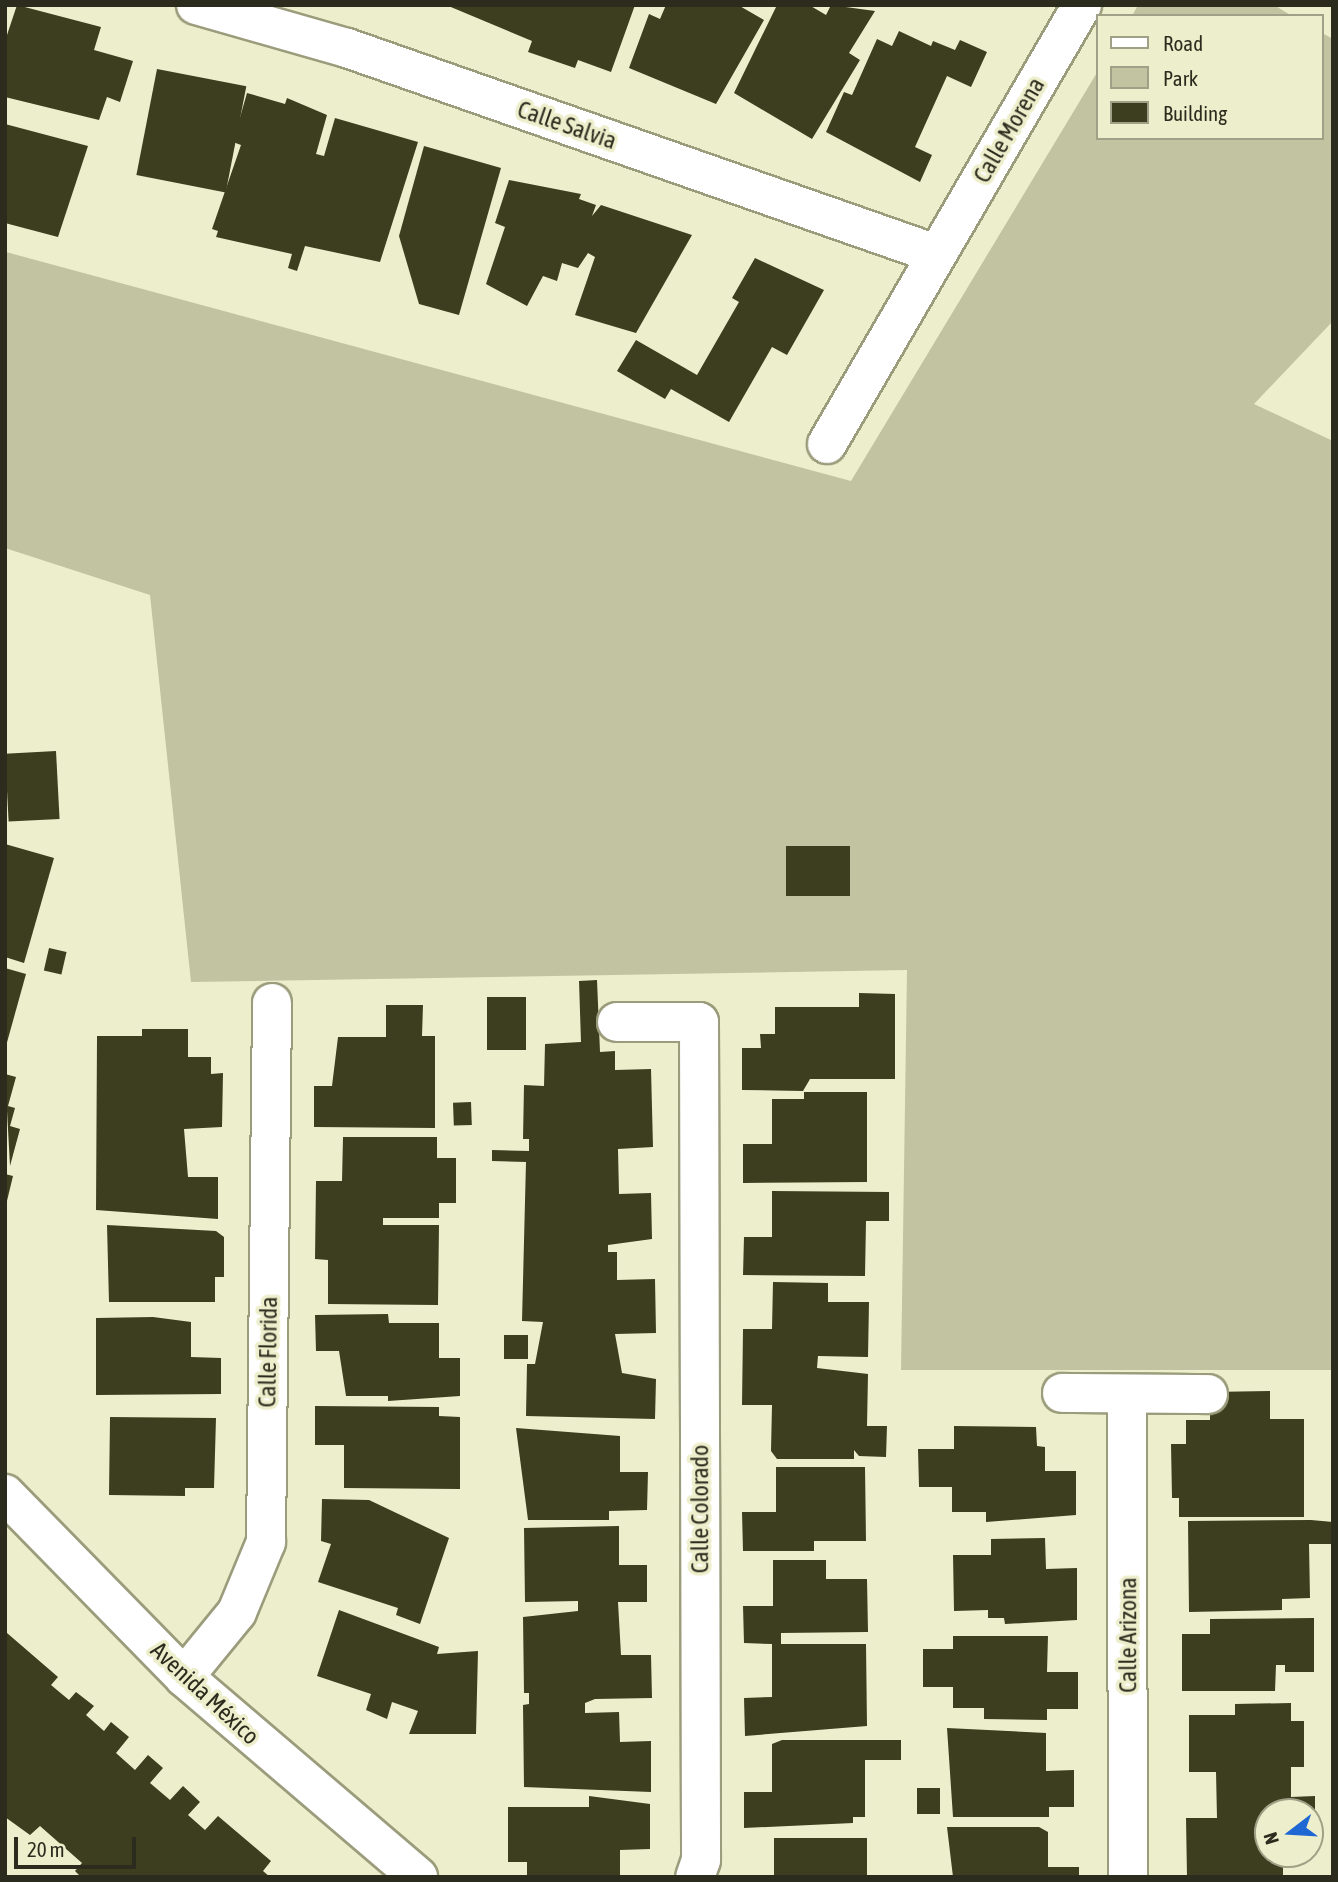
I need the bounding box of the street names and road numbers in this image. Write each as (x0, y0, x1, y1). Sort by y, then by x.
street label: Calle Morena (967, 72, 1051, 188)
street label: Calle Salvia (514, 95, 620, 155)
street label: Calle Florida (253, 1296, 283, 1408)
street label: Calle Colorado (686, 1445, 714, 1573)
street label: Calle Arizona (1114, 1577, 1142, 1693)
street label: Avenida México (145, 1636, 265, 1750)

